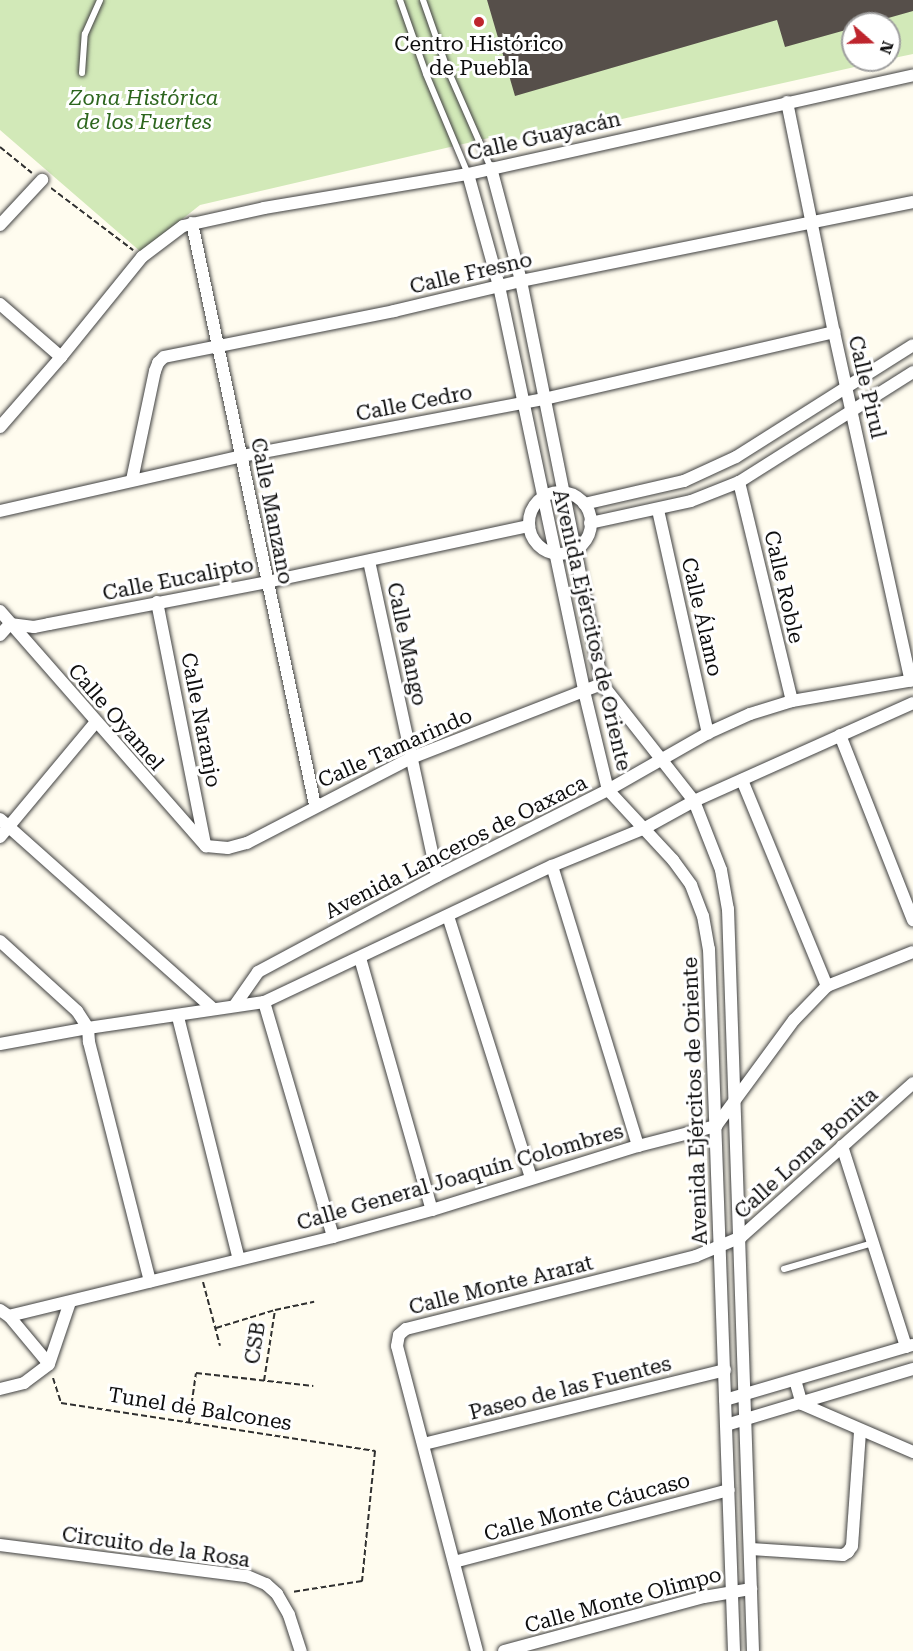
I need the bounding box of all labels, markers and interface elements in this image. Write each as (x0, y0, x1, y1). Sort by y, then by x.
north arrow (841, 12, 901, 72)
marker: Centro Histórico de Puebla (472, 15, 486, 29)
place label: Centro Histórico de Puebla (394, 31, 564, 81)
text: N (875, 39, 898, 57)
park label: Zona Histórica de los Fuertes (69, 85, 219, 135)
street label: Calle Guayacán (465, 106, 623, 166)
street label: Calle Fresno (407, 247, 535, 299)
street label: Calle Pirul (843, 333, 891, 441)
street label: Calle Cedro (354, 379, 474, 427)
street label: Calle Manzano (245, 436, 299, 586)
street label: Avenida Ejércitos de Oriente (547, 487, 637, 773)
street label: Calle Roble (759, 528, 809, 646)
street label: Calle Eucalipto (100, 552, 256, 606)
street label: Calle Álamo (676, 555, 728, 679)
street label: Calle Mango (382, 580, 432, 708)
street label: Calle Naranjo (176, 651, 226, 789)
street label: Calle Oyamel (63, 658, 169, 776)
street label: Calle Tamarindo (314, 703, 476, 793)
street label: Avenida Lanceros de Oaxaca (321, 770, 591, 924)
street label: Avenida Ejércitos de Oriente (677, 957, 713, 1245)
street label: Calle Loma Bonita (729, 1082, 883, 1224)
street label: Calle General Joaquín Colombres (294, 1118, 626, 1236)
street label: Calle Monte Ararat (406, 1250, 596, 1320)
street label: CSB (239, 1320, 271, 1366)
street label: Paseo de las Fuentes (466, 1351, 674, 1425)
street label: Tunel de Balcones (106, 1382, 294, 1436)
street label: Calle Monte Cáucaso (481, 1467, 693, 1547)
street label: Circuito de la Rosa (60, 1521, 252, 1573)
street label: Calle Monte Olimpo (522, 1562, 724, 1638)

